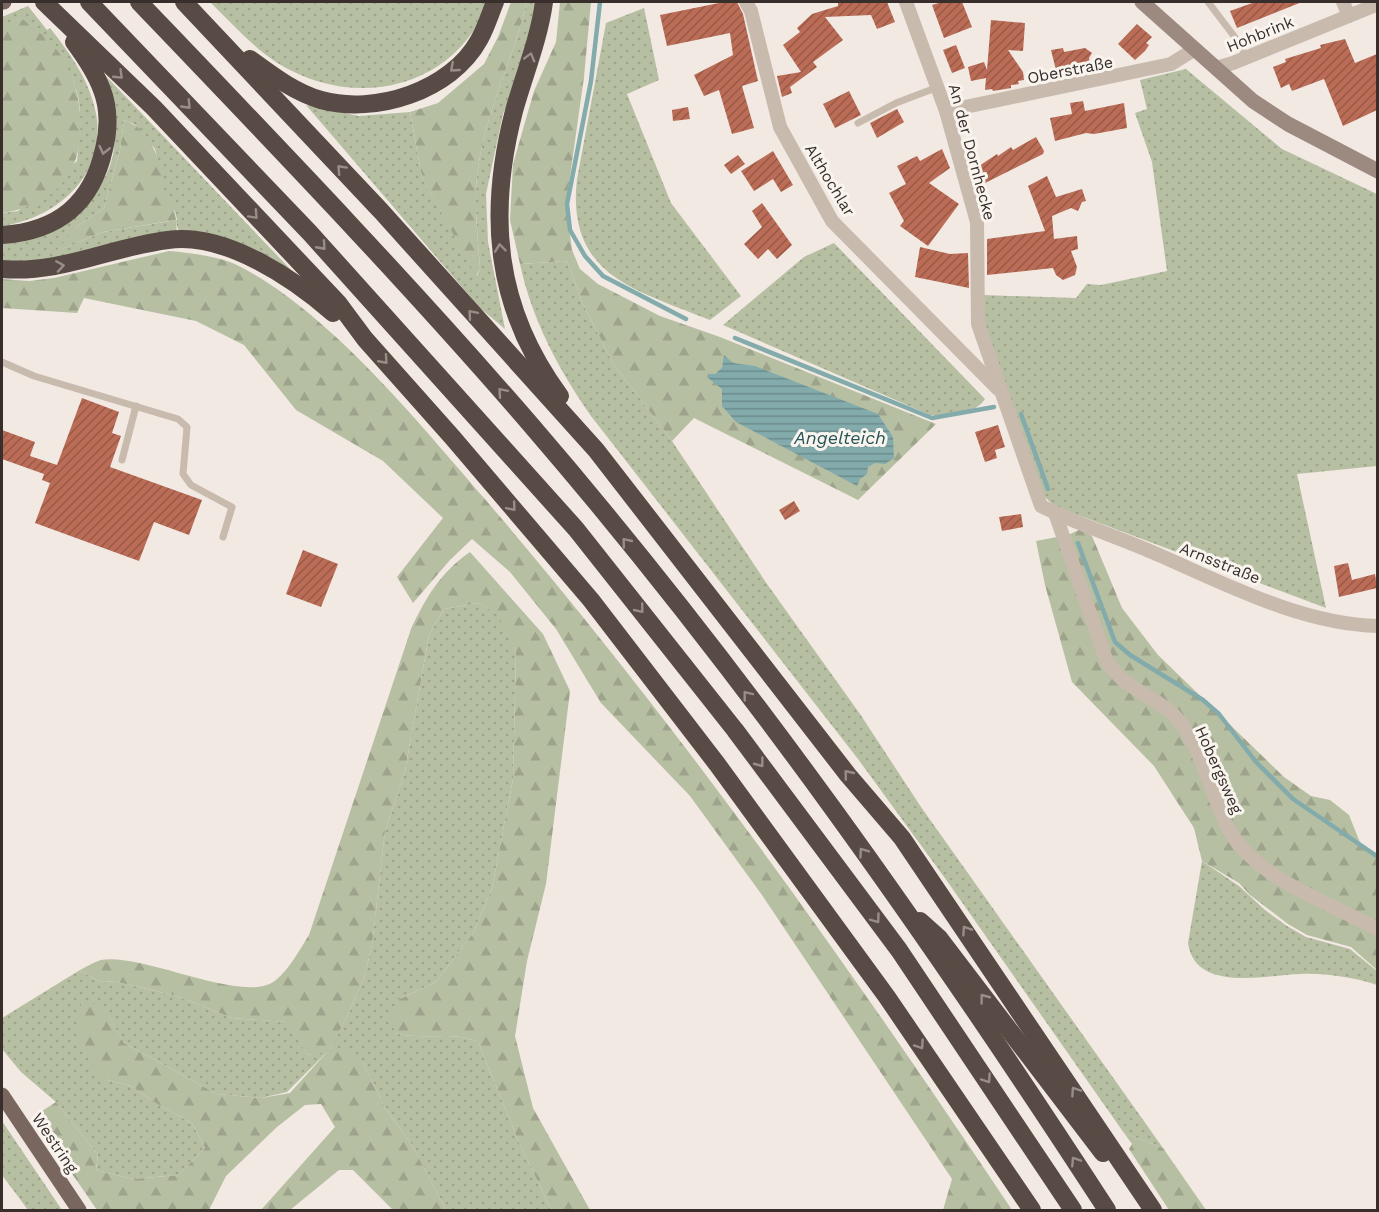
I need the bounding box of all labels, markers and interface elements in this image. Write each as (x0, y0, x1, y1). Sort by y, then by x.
street label: Hohbrink (1224, 12, 1296, 56)
street label: Oberstraße (1026, 52, 1114, 88)
one-way arrow (523, 53, 536, 63)
one-way arrow (450, 61, 461, 72)
one-way arrow (111, 67, 122, 78)
street label: An der Dornhecke (945, 82, 999, 222)
one-way arrow (180, 97, 191, 108)
street label: Althochlar (801, 141, 859, 220)
one-way arrow (98, 145, 111, 155)
one-way arrow (337, 165, 348, 175)
one-way arrow (247, 208, 258, 219)
one-way arrow (315, 239, 326, 250)
one-way arrow (494, 244, 507, 253)
one-way arrow (55, 261, 64, 273)
one-way arrow (468, 310, 479, 320)
one-way arrow (377, 353, 388, 364)
one-way arrow (498, 388, 509, 399)
water label: Angelteich (793, 427, 886, 448)
one-way arrow (505, 500, 516, 511)
one-way arrow (623, 538, 634, 549)
street label: Arnsstraße (1177, 538, 1263, 588)
one-way arrow (633, 602, 644, 613)
one-way arrow (743, 691, 754, 702)
street label: Hobergsweg (1191, 723, 1247, 817)
one-way arrow (753, 756, 764, 767)
one-way arrow (845, 770, 856, 781)
one-way arrow (859, 847, 870, 858)
one-way arrow (869, 913, 880, 924)
one-way arrow (962, 925, 973, 936)
one-way arrow (980, 993, 991, 1004)
one-way arrow (913, 1038, 924, 1049)
one-way arrow (980, 1073, 991, 1084)
one-way arrow (1071, 1087, 1082, 1098)
street label: Westring (28, 1109, 82, 1177)
one-way arrow (1071, 1157, 1082, 1168)

